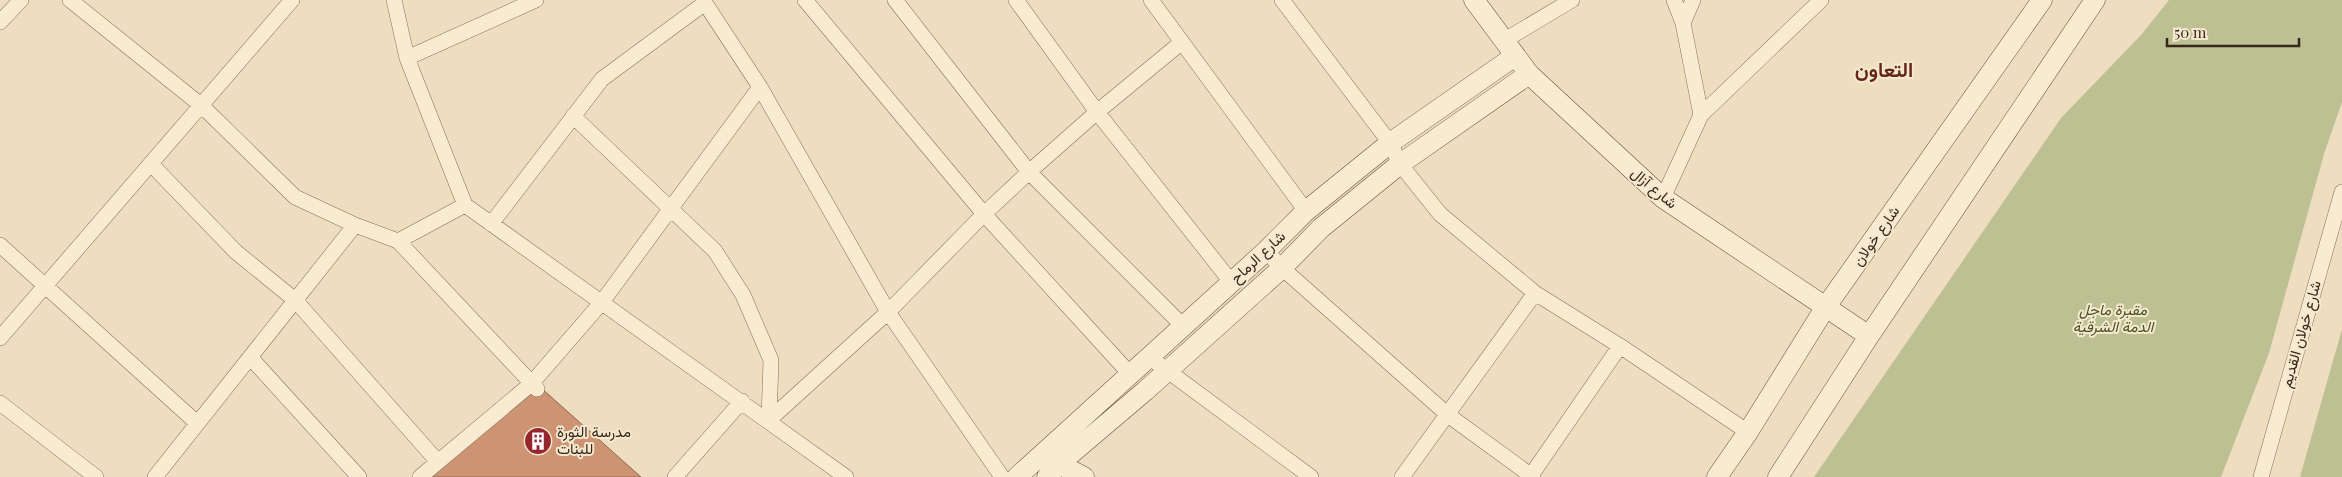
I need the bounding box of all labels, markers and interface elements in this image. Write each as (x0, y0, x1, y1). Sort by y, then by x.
scale bar (2167, 15, 2300, 47)
text: 50 m (2174, 22, 2207, 42)
district label: التعاون (1855, 55, 1913, 83)
street label: شارع آزال (1626, 162, 1682, 214)
street label: شارع خولان (1847, 201, 1905, 271)
street label: شارع الرماح (1226, 226, 1291, 288)
street label: شارع خولان القديم (2275, 278, 2327, 390)
park label: مقبرة ماجل الدمة الشرقية (2073, 299, 2155, 336)
place label: مدرسة الثورة للبنات (557, 421, 631, 458)
building icon: مدرسة الثورة للبنات (523, 426, 553, 456)

